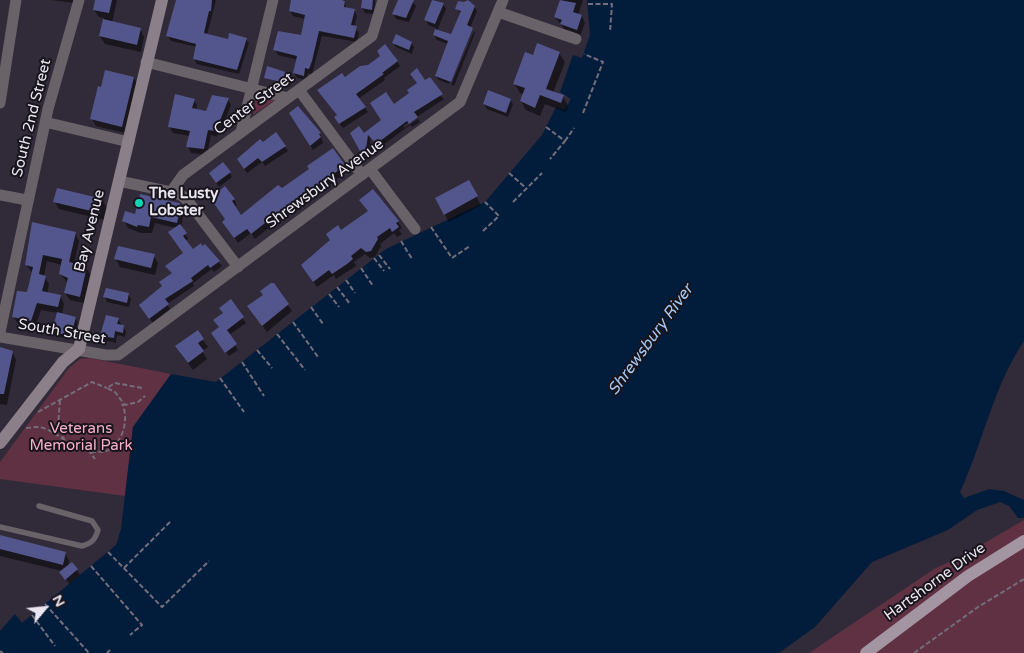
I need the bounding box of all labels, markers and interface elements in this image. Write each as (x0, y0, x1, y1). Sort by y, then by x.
street label: South 2nd Street (9, 57, 55, 179)
street label: Center Street (211, 69, 297, 139)
street label: Shrewsbury Avenue (263, 135, 387, 233)
place label: The Lusty Lobster (149, 185, 218, 220)
street label: Bay Avenue (71, 188, 109, 274)
marker: The Lusty Lobster (133, 197, 145, 209)
water label: Shrewsbury River (604, 281, 698, 399)
street label: South Street (17, 315, 107, 349)
park label: Veterans Memorial Park (29, 420, 133, 455)
street label: Hartshorne Drive (881, 539, 989, 625)
north arrow (20, 583, 70, 633)
text: N (49, 592, 69, 610)

